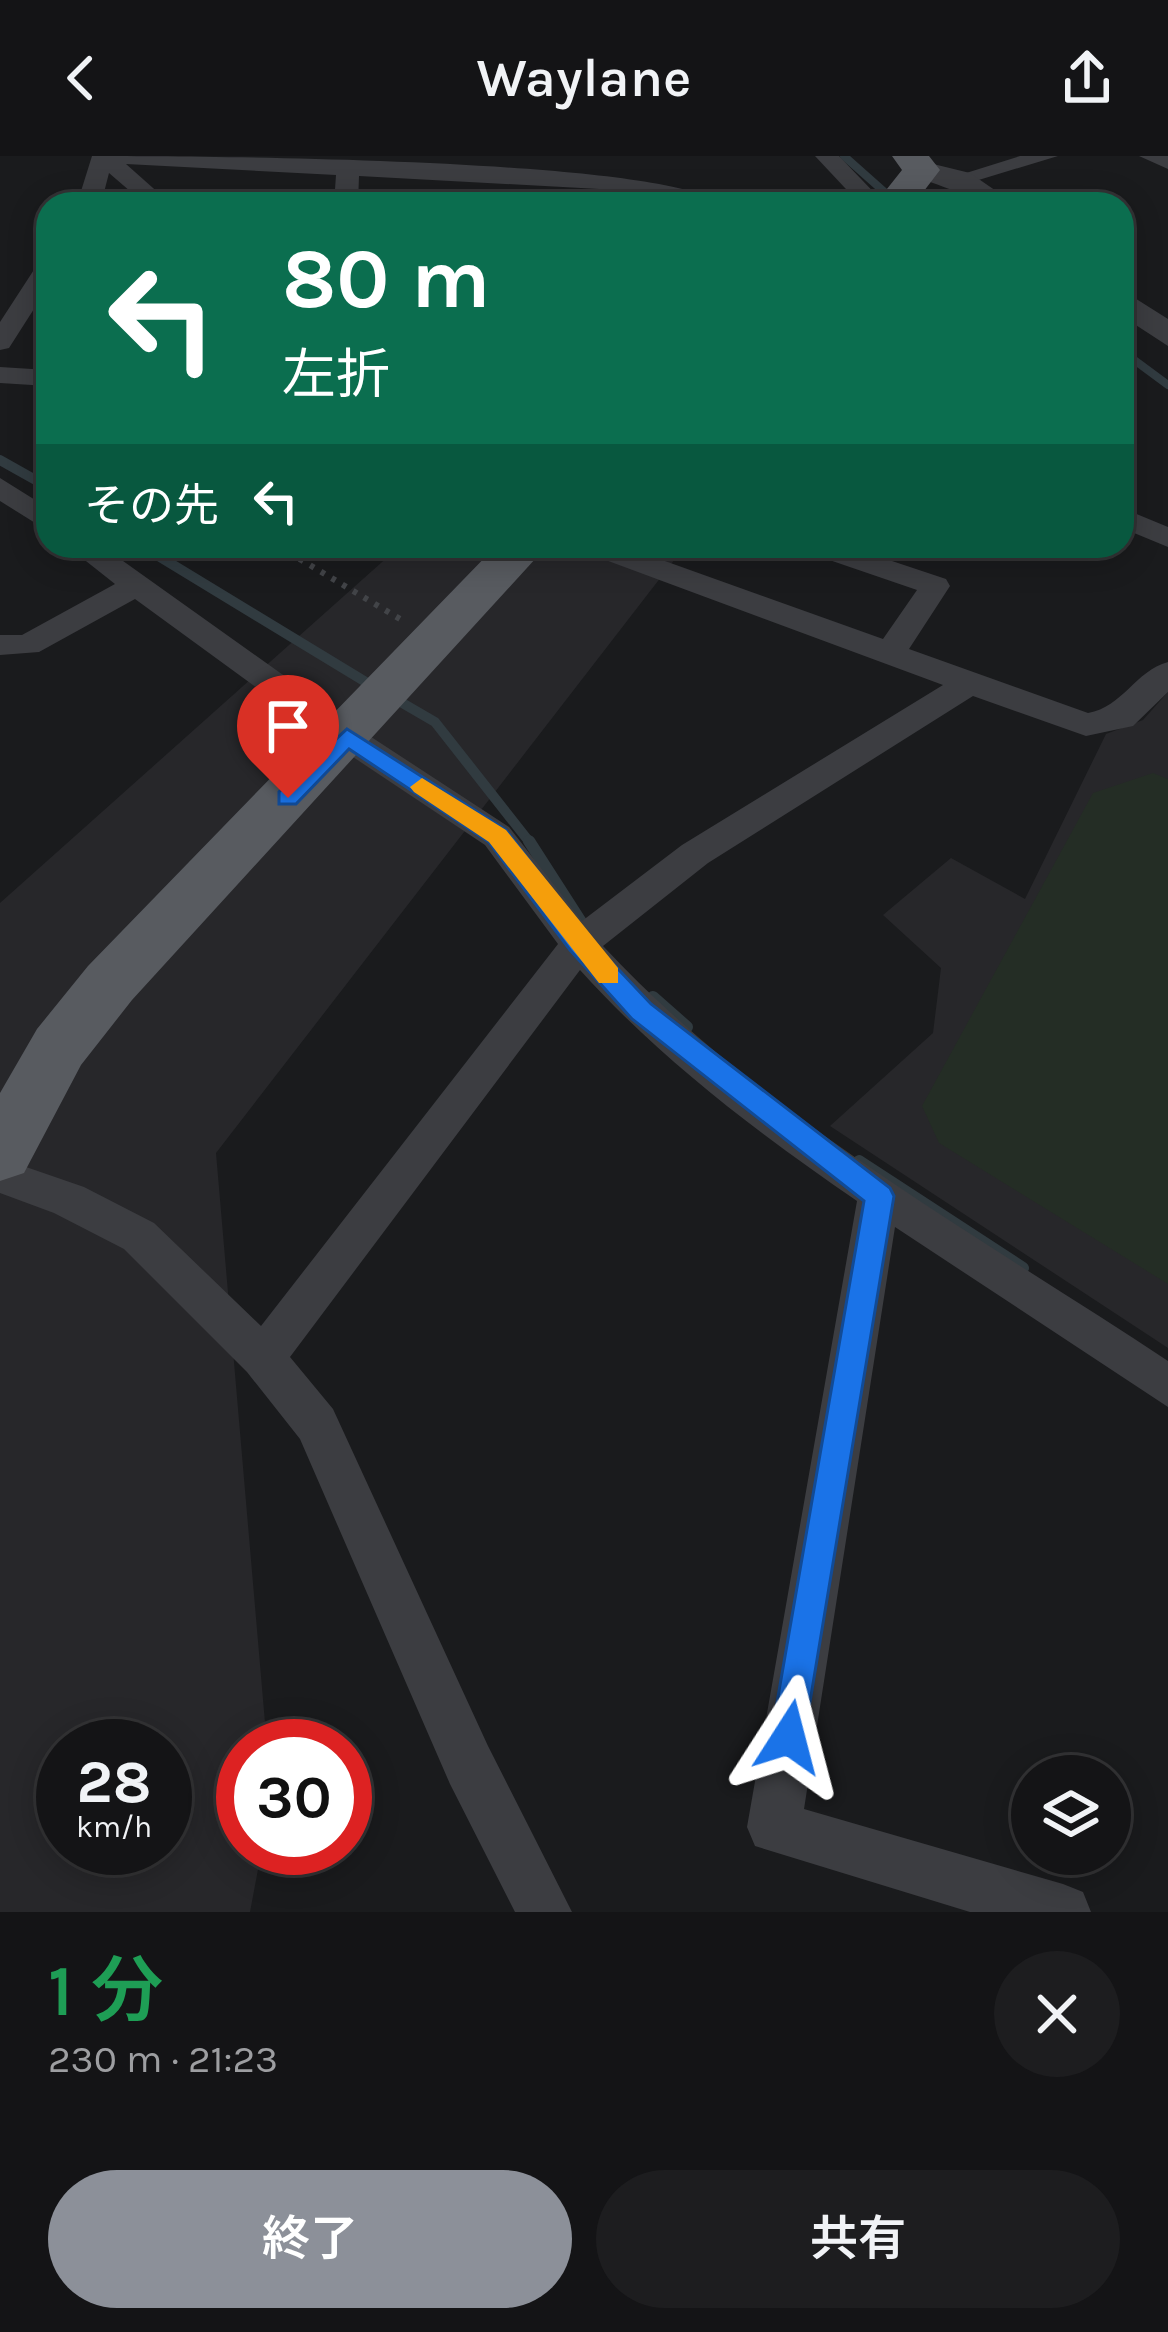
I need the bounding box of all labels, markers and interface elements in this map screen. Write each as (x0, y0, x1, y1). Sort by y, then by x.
icon: back (48, 45, 114, 111)
icon: share (1054, 45, 1120, 111)
text: Waylane (477, 46, 691, 110)
text: 80 m (282, 230, 490, 328)
icon: left (84, 240, 240, 396)
text: 左折 (282, 343, 390, 407)
icon: left (243, 468, 309, 534)
text: その先 (84, 480, 219, 532)
pin (237, 675, 339, 798)
icon: arrive (255, 693, 321, 759)
position arrow (726, 1674, 852, 1800)
speed limit sign: 30 (216, 1719, 372, 1875)
text: 28 (76, 1747, 152, 1817)
map controls (1011, 1755, 1131, 1875)
button: layers (1011, 1755, 1131, 1875)
text: km/h (76, 1809, 152, 1845)
text: 1 分 (48, 1949, 163, 2033)
button: close (994, 1951, 1120, 2077)
text: 230 m · 21:23 (48, 2036, 278, 2082)
button: 終了 (48, 2170, 572, 2308)
button: 共有 (596, 2170, 1120, 2308)

